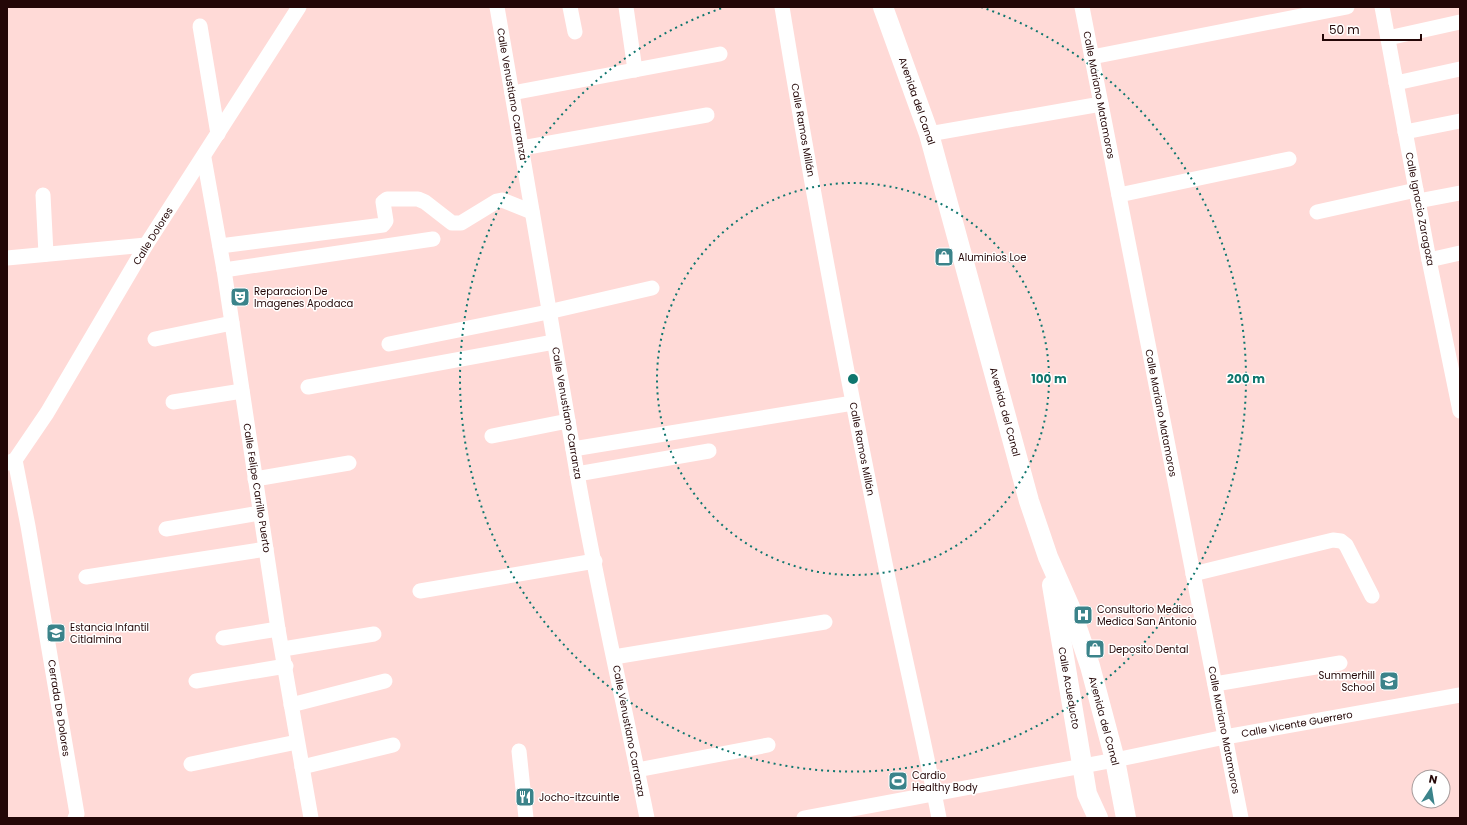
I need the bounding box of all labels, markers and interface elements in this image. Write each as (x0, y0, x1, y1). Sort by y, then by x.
scale bar (1323, 16, 1421, 42)
text: 50 m (1329, 21, 1360, 38)
street label: Calle Venustiano Carranza (493, 27, 531, 161)
street label: Calle Mariano Matamoros (1079, 30, 1119, 160)
street label: Avenida del Canal (895, 55, 939, 147)
street label: Calle Ramos Millán (787, 82, 819, 178)
street label: Calle Ignacio Zaragoza (1402, 151, 1438, 267)
street label: Calle Dolores (129, 204, 177, 268)
shop icon: Aluminios Loe (933, 246, 955, 268)
place label: Aluminios Loe (958, 250, 1026, 265)
place label: Reparacion De Imagenes Apodaca (254, 284, 353, 311)
theatre icon: Reparacion De Imagenes Apodaca (229, 286, 251, 308)
street label: Calle Venustiano Carranza (548, 346, 586, 480)
street label: Calle Mariano Matamoros (1141, 348, 1181, 478)
street label: Avenida del Canal (986, 366, 1024, 458)
text: 100 m (1031, 370, 1067, 387)
text: 200 m (1227, 370, 1265, 387)
centre of rings (846, 372, 860, 386)
street label: Calle Ramos Millán (846, 401, 878, 497)
street label: Calle Felipe Carrillo Puerto (239, 422, 275, 554)
place label: Consultorio Medico Medica San Antonio (1097, 602, 1197, 629)
hospital icon: Consultorio Medico Medica San Antonio (1072, 604, 1094, 626)
place label: Estancia Infantil Citlalmina (70, 620, 149, 647)
school or university icon: Estancia Infantil Citlalmina (45, 622, 67, 644)
shop icon: Deposito Dental (1084, 638, 1106, 660)
place label: Deposito Dental (1109, 642, 1188, 657)
street label: Calle Acueducto (1054, 646, 1084, 730)
street label: Cerrada De Dolores (44, 659, 74, 757)
street label: Calle Venustiano Carranza (609, 664, 649, 798)
street label: Calle Mariano Matamoros (1204, 665, 1244, 795)
place label: Summerhill School (1318, 668, 1375, 695)
school or university icon: Summerhill School (1378, 670, 1400, 692)
street label: Avenida del Canal (1085, 675, 1123, 767)
street label: Calle Vicente Guerrero (1240, 707, 1354, 741)
place label: Cardio Healthy Body (912, 768, 978, 795)
north arrow (1411, 769, 1451, 809)
sports icon: Cardio Healthy Body (887, 770, 909, 792)
text: N (1427, 771, 1439, 788)
restaurant icon: Jocho-itzcuintle (514, 786, 536, 808)
place label: Jocho-itzcuintle (539, 790, 619, 805)

